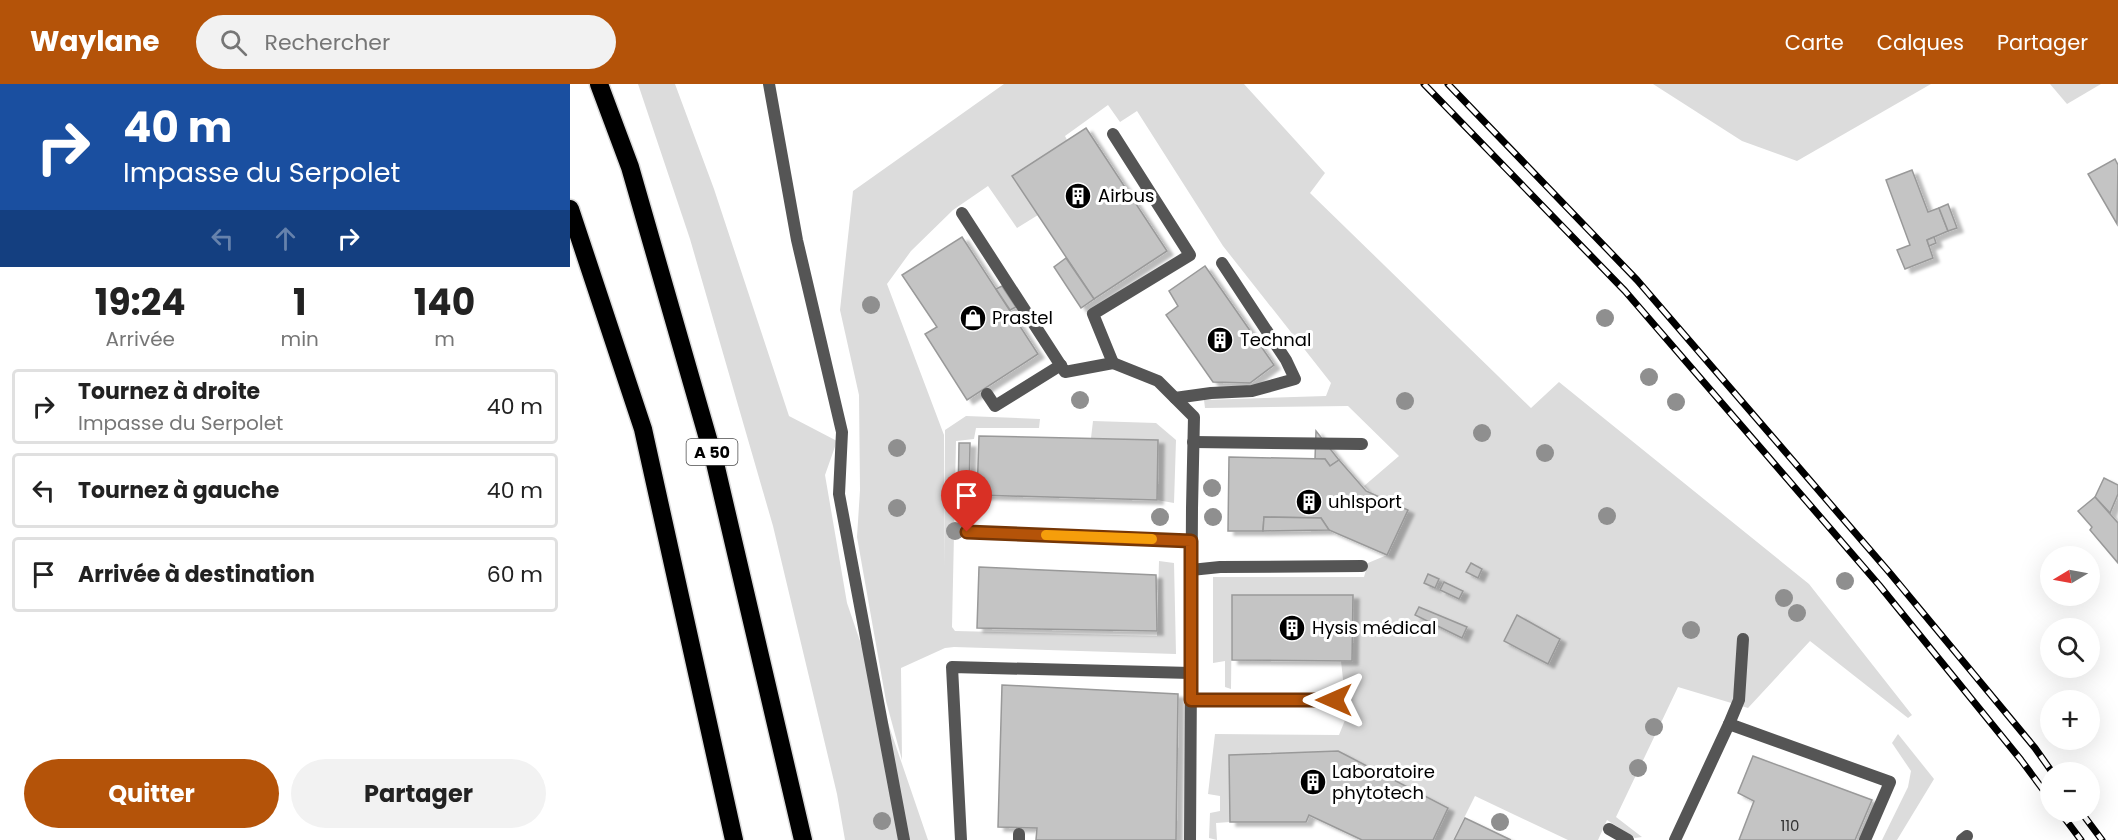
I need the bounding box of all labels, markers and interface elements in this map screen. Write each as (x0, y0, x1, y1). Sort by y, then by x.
search box (196, 15, 616, 69)
text: Waylane (30, 22, 160, 61)
icon: search (217, 26, 250, 59)
text: Rechercher (265, 27, 390, 58)
text: Carte (1785, 28, 1844, 57)
text: Calques (1877, 28, 1964, 57)
text: Partager (1997, 28, 2088, 57)
text: 40 m (123, 98, 232, 157)
icon: right (24, 108, 102, 186)
text: Impasse du Serpolet (123, 154, 400, 191)
building icon: Airbus (1063, 181, 1093, 211)
place label: Airbus (1098, 183, 1154, 208)
icon: left (206, 222, 239, 255)
icon: ahead (269, 222, 302, 255)
icon: right (332, 222, 365, 255)
text: 19:24 (95, 277, 186, 328)
text: 1 (293, 277, 306, 328)
text: 140 (414, 277, 475, 328)
shop icon: Prastel (958, 303, 988, 333)
place label: Prastel (992, 305, 1053, 330)
text: Arrivée (106, 325, 175, 353)
text: min (281, 325, 319, 353)
text: m (434, 325, 455, 353)
building icon: Technal (1205, 325, 1235, 355)
place label: Technal (1240, 327, 1311, 352)
text: Tournez à droite (78, 376, 260, 407)
icon: right (27, 390, 60, 423)
text: 40 m (487, 391, 543, 422)
text: Impasse du Serpolet (78, 409, 283, 437)
road number: A 50 (686, 439, 738, 465)
pin (941, 470, 992, 532)
icon: left (27, 474, 60, 507)
text: Tournez à gauche (78, 475, 279, 506)
text: 40 m (487, 475, 543, 506)
icon: arrive (950, 479, 983, 512)
building icon: uhlsport (1294, 487, 1324, 517)
place label: uhlsport (1328, 489, 1402, 514)
north arrow (2040, 546, 2100, 606)
map controls (2040, 546, 2100, 822)
icon: arrive (27, 558, 60, 591)
text: Arrivée à destination (78, 559, 315, 590)
text: 60 m (487, 559, 543, 590)
building icon: Hysis médical (1277, 613, 1307, 643)
place label: Hysis médical (1312, 615, 1436, 640)
button: search (2040, 618, 2100, 678)
position arrow (1302, 668, 1366, 732)
button: + (2040, 690, 2100, 750)
button: Quitter (24, 759, 279, 828)
button: Partager (291, 759, 546, 828)
place label: Laboratoire phytotech (1332, 759, 1435, 805)
button: − (2040, 762, 2100, 822)
building icon: Laboratoire phytotech (1298, 767, 1328, 797)
house number: 110 (1780, 815, 1800, 836)

